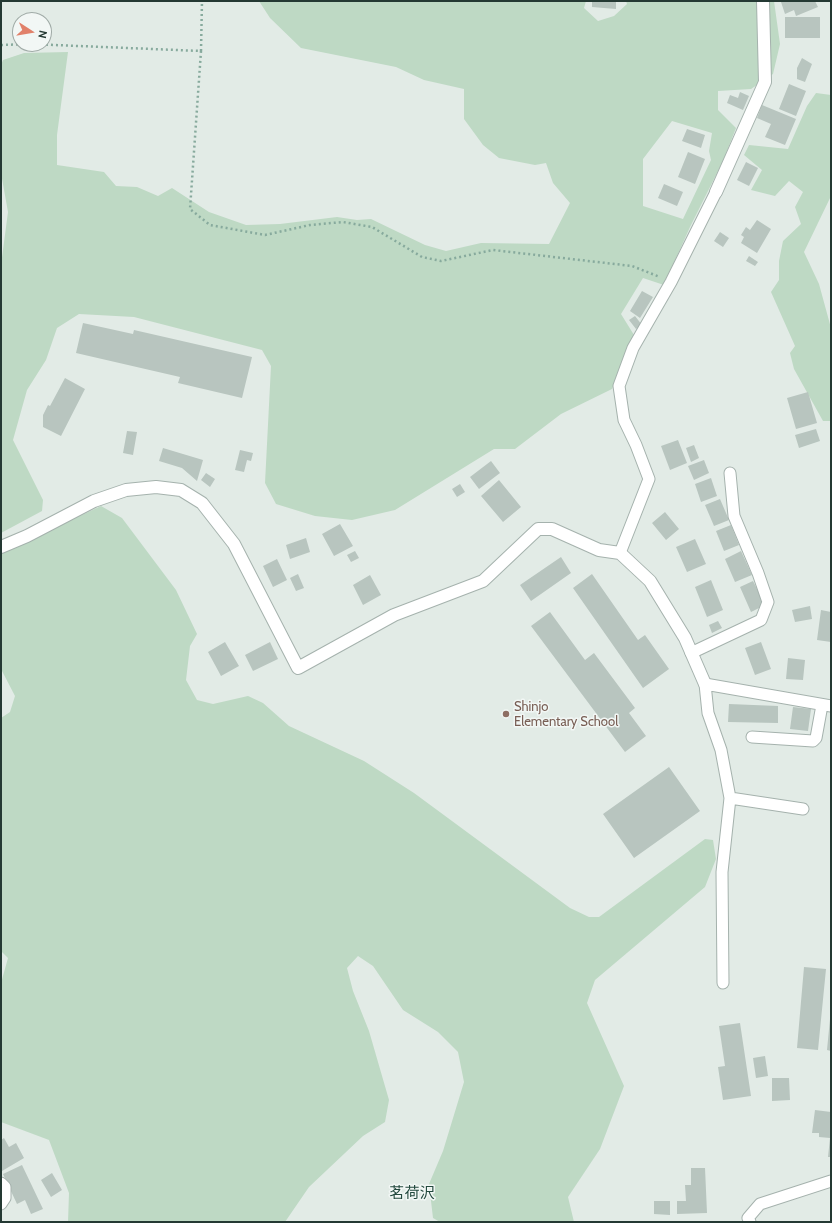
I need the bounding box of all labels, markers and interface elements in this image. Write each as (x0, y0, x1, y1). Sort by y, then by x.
north arrow (12, 12, 52, 52)
text: N (35, 29, 50, 40)
place label: Shinjo Elementary School (514, 699, 618, 730)
marker: Shinjo Elementary School (501, 709, 511, 719)
district label: 茗荷沢 (390, 1185, 434, 1203)

